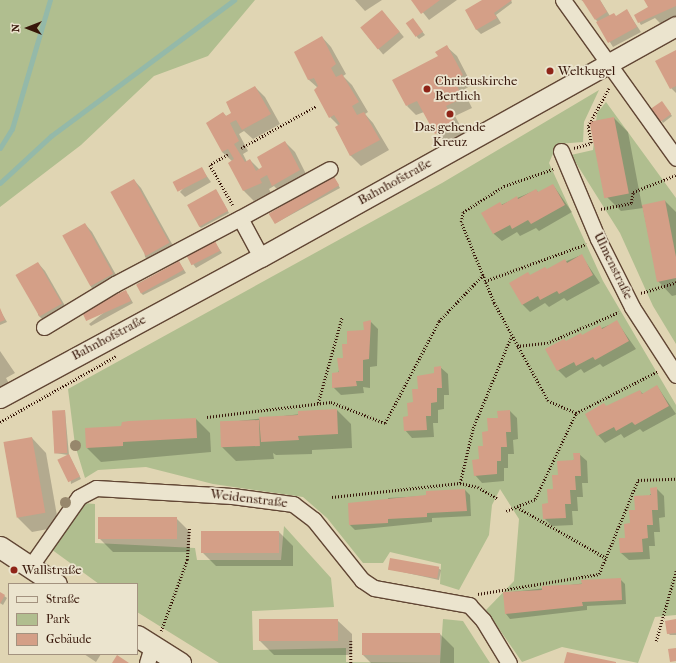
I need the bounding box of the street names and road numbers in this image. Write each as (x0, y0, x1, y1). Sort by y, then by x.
street label: Bahnhofstraße (355, 155, 435, 209)
street label: Ulmenstraße (590, 230, 636, 302)
street label: Bahnhofstraße (69, 312, 149, 364)
street label: Weidenstraße (210, 487, 288, 511)

